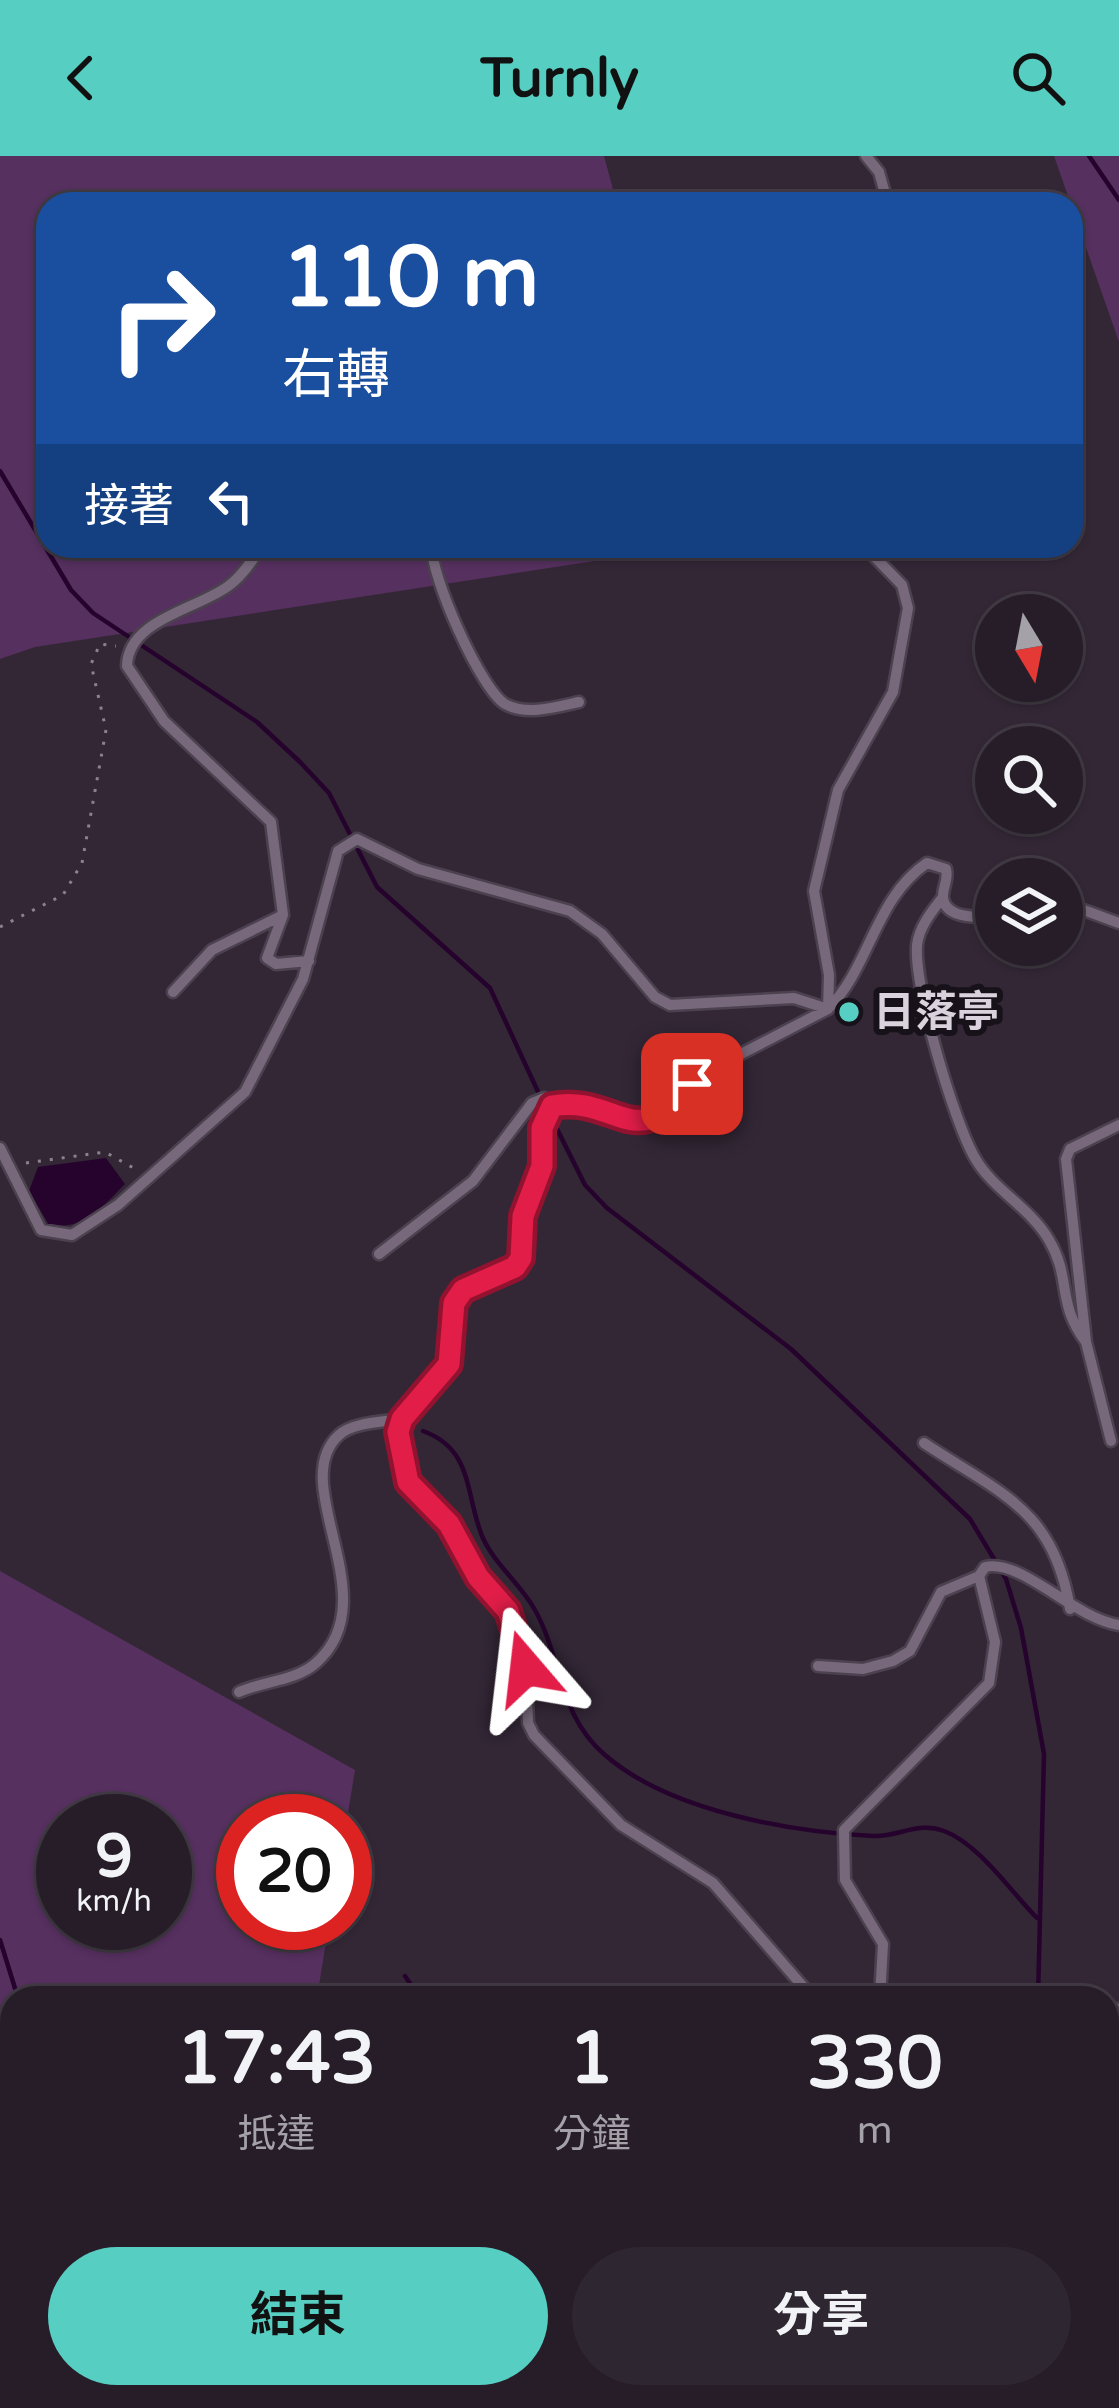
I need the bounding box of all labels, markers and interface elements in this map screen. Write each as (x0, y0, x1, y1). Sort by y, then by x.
icon: back (48, 45, 114, 111)
icon: search (1005, 45, 1071, 111)
text: Turnly (480, 46, 639, 111)
text: 110 m (282, 228, 539, 329)
icon: right (84, 240, 240, 396)
text: 右轉 (282, 343, 390, 408)
icon: left (198, 468, 264, 534)
text: 接著 (84, 480, 174, 534)
north arrow (975, 594, 1083, 702)
map controls (975, 594, 1083, 966)
button: search (975, 726, 1083, 834)
button: layers (975, 858, 1083, 966)
place label: 日落亭 (873, 987, 999, 1038)
marker: 日落亭 (836, 999, 862, 1025)
pin (641, 1033, 743, 1135)
icon: arrive (659, 1051, 725, 1117)
position arrow (463, 1605, 589, 1731)
speed limit sign: 20 (216, 1794, 372, 1950)
text: 9 (95, 1821, 133, 1893)
text: km/h (76, 1883, 152, 1920)
text: 17:43 (176, 2016, 376, 2103)
text: 1 (569, 2016, 614, 2103)
text: 330 (807, 2021, 943, 2108)
text: m (857, 2107, 893, 2154)
text: 抵達 (237, 2111, 315, 2158)
text: 分鐘 (552, 2111, 630, 2158)
button: 結束 (48, 2247, 548, 2385)
button: 分享 (572, 2247, 1071, 2385)

